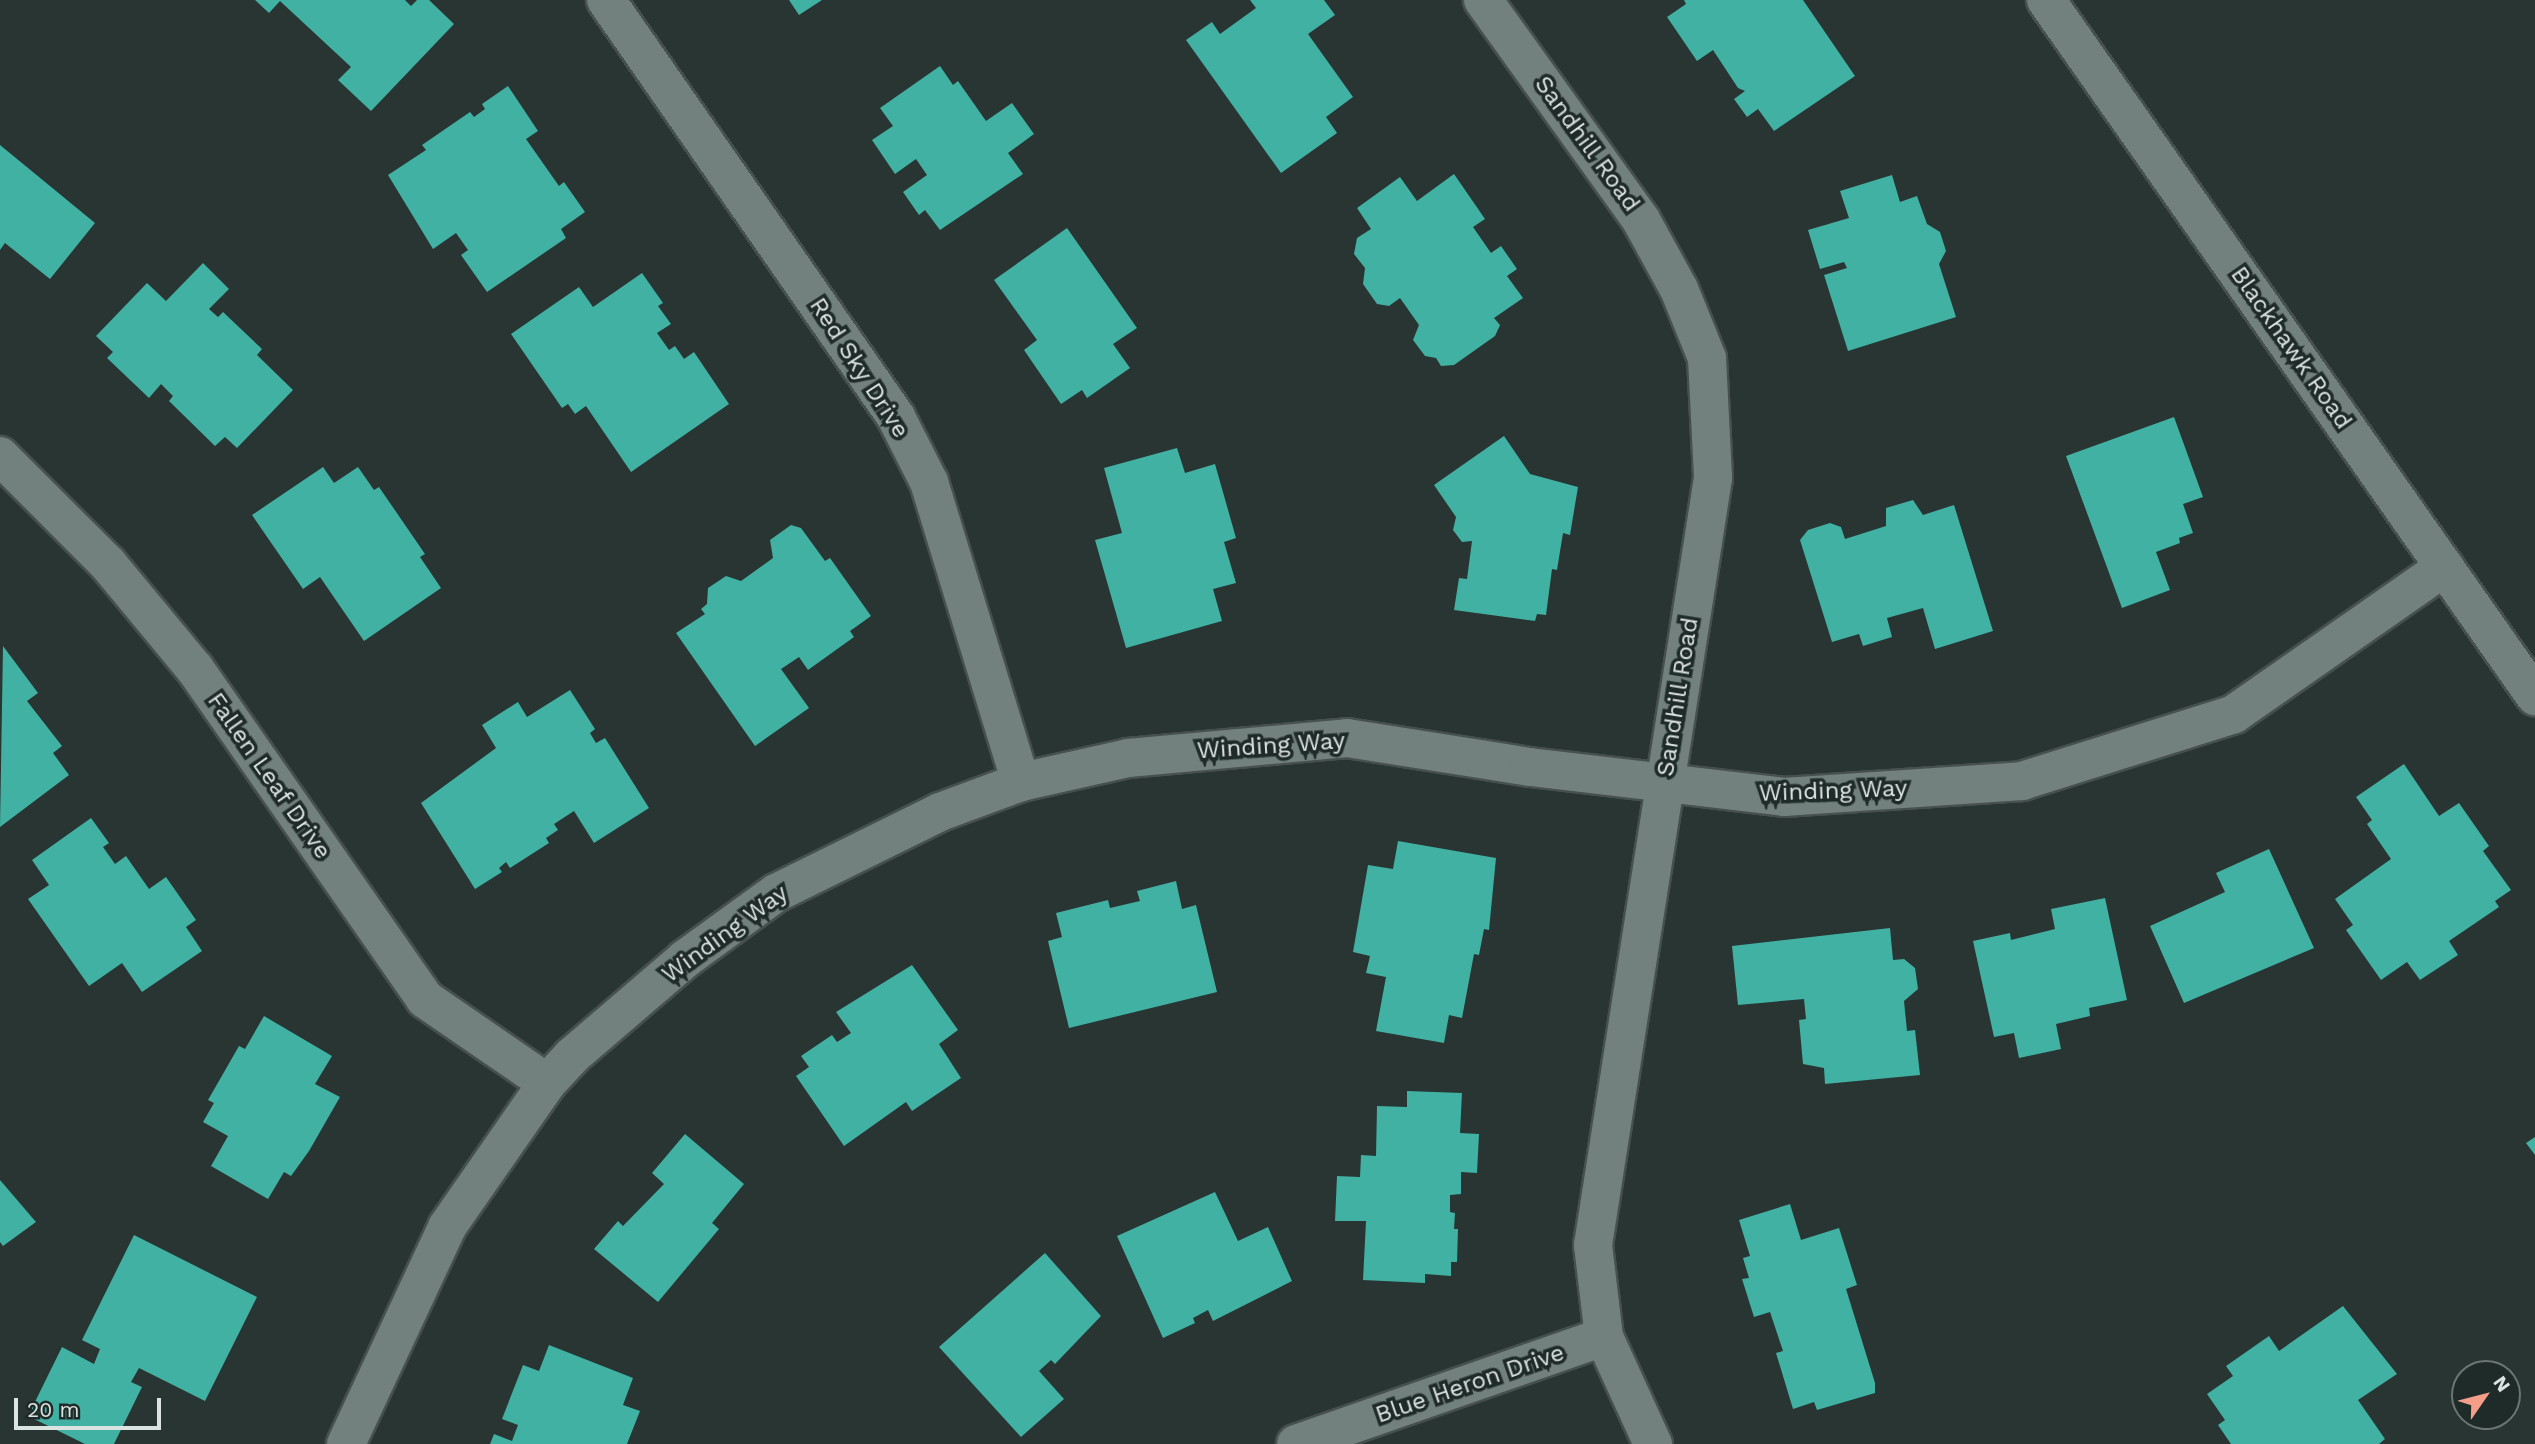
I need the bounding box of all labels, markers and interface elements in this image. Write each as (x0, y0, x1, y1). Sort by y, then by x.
street label: Sandhill Road (1528, 70, 1646, 218)
street label: Blackhawk Road (2224, 261, 2358, 435)
street label: Red Sky Drive (803, 292, 915, 444)
street label: Sandhill Road (1651, 615, 1705, 779)
street label: Fallen Leaf Drive (201, 687, 337, 865)
street label: Winding Way (1196, 726, 1346, 766)
street label: Winding Way (1758, 774, 1908, 808)
street label: Winding Way (656, 879, 794, 989)
street label: Blue Heron Drive (1372, 1338, 1568, 1430)
north arrow (2451, 1360, 2521, 1430)
text: N (2489, 1371, 2515, 1396)
scale bar (18, 1384, 164, 1428)
text: 20 m (27, 1397, 79, 1422)

